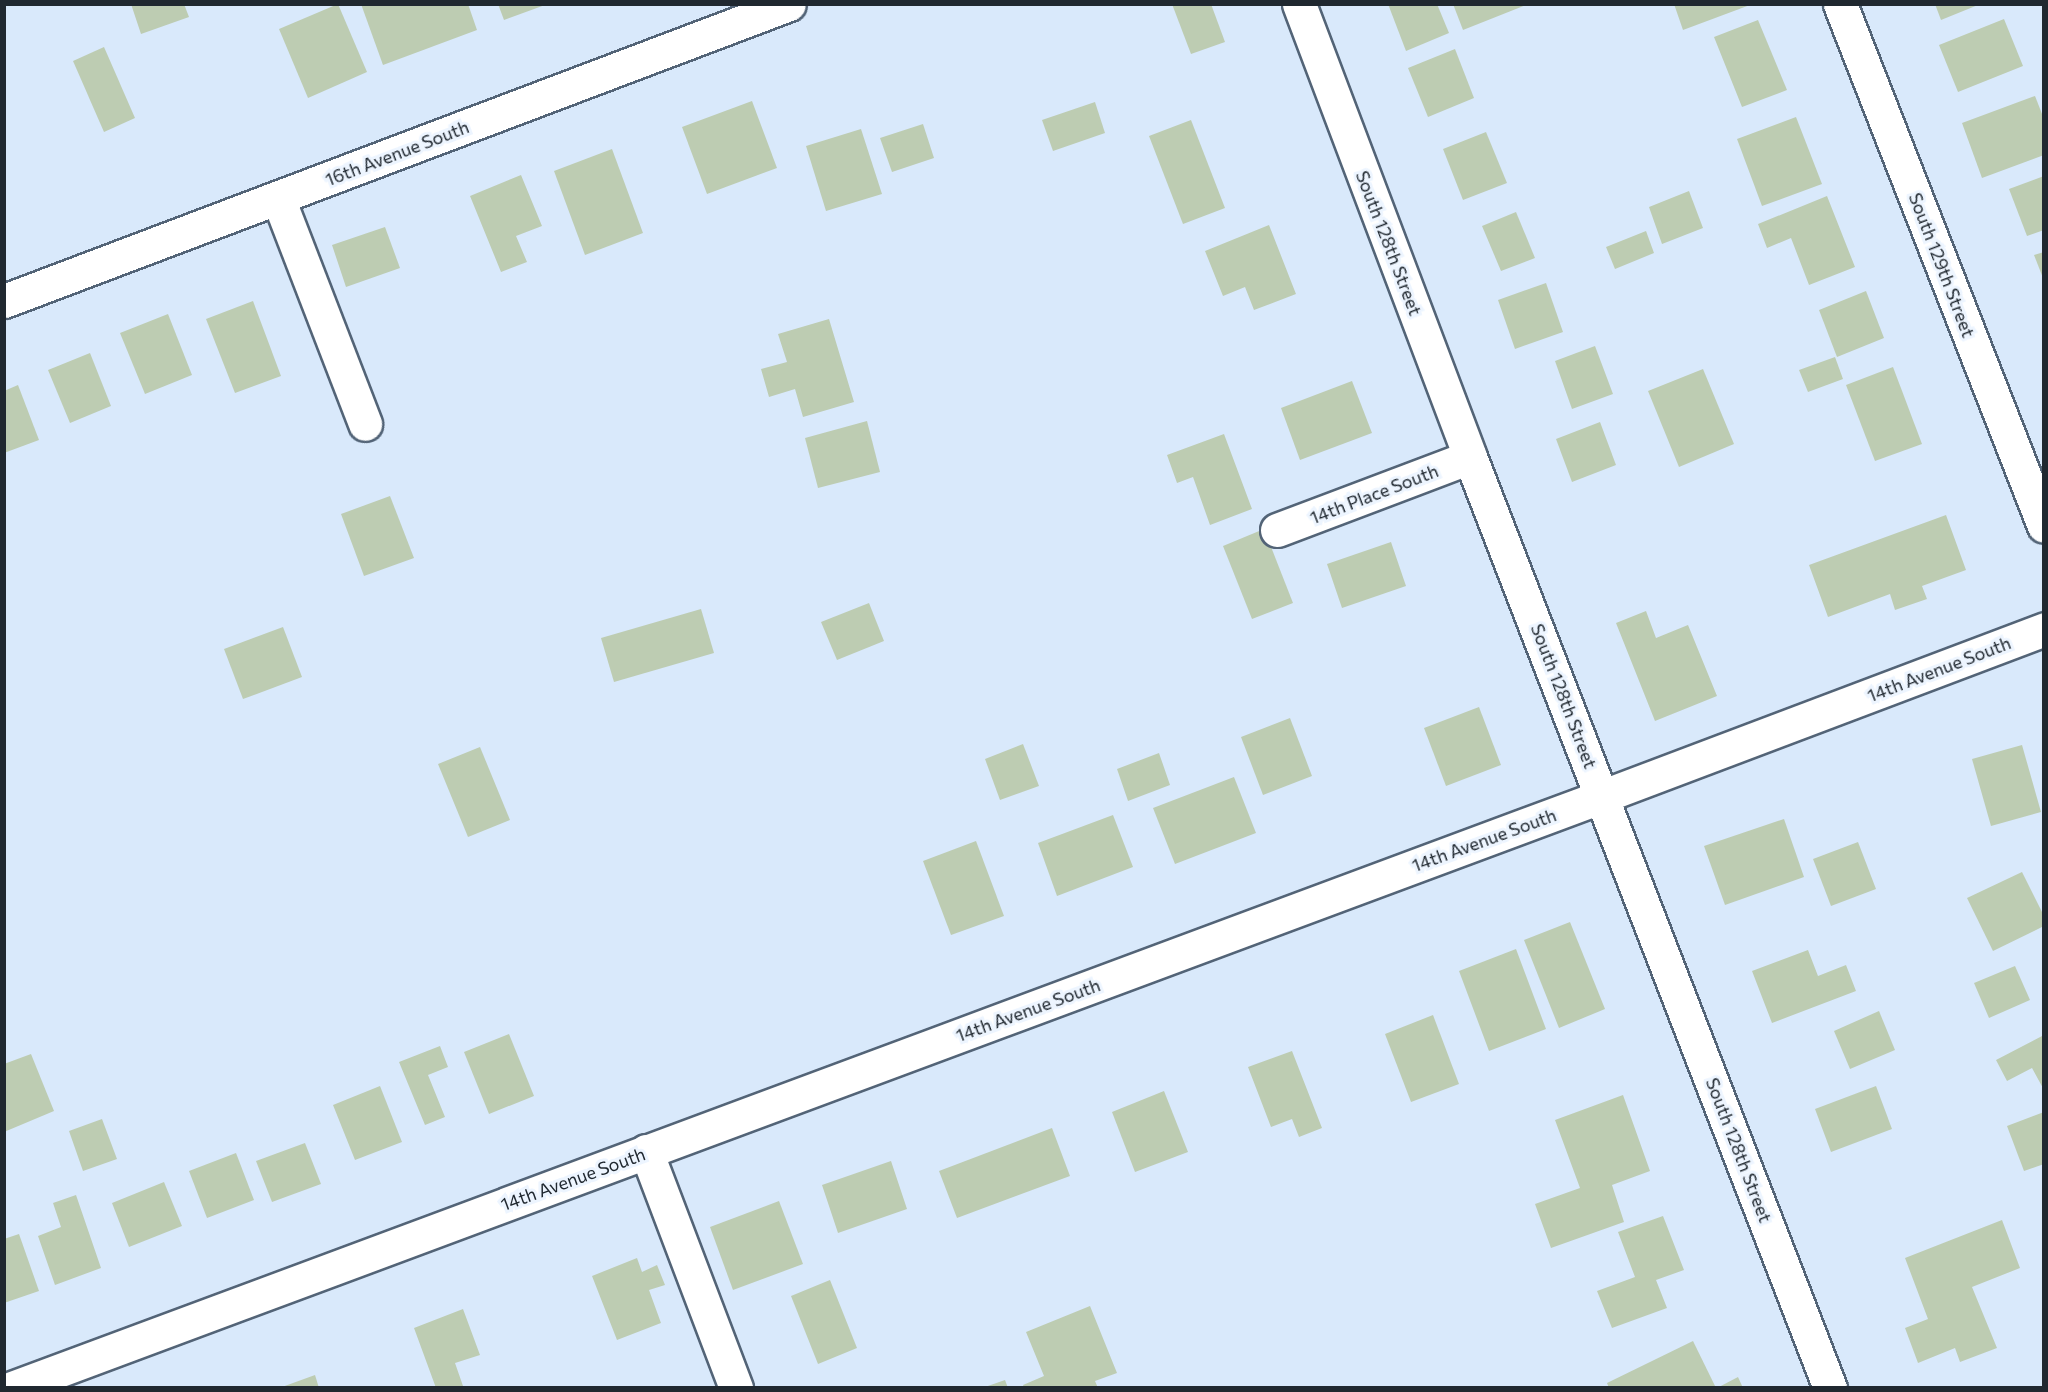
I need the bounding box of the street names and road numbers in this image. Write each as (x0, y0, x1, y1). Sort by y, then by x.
street label: 16th Avenue South (322, 116, 472, 190)
street label: South 128th Street (1351, 168, 1427, 318)
street label: South 129th Street (1904, 190, 1980, 340)
street label: 14th Place South (1307, 460, 1441, 528)
street label: South 128th Street (1526, 621, 1602, 771)
street label: 14th Avenue South (1864, 632, 2014, 706)
street label: 14th Avenue South (1409, 804, 1559, 876)
street label: 14th Avenue South (953, 974, 1103, 1046)
street label: South 128th Street (1701, 1075, 1777, 1225)
street label: 14th Avenue South (498, 1143, 648, 1215)

